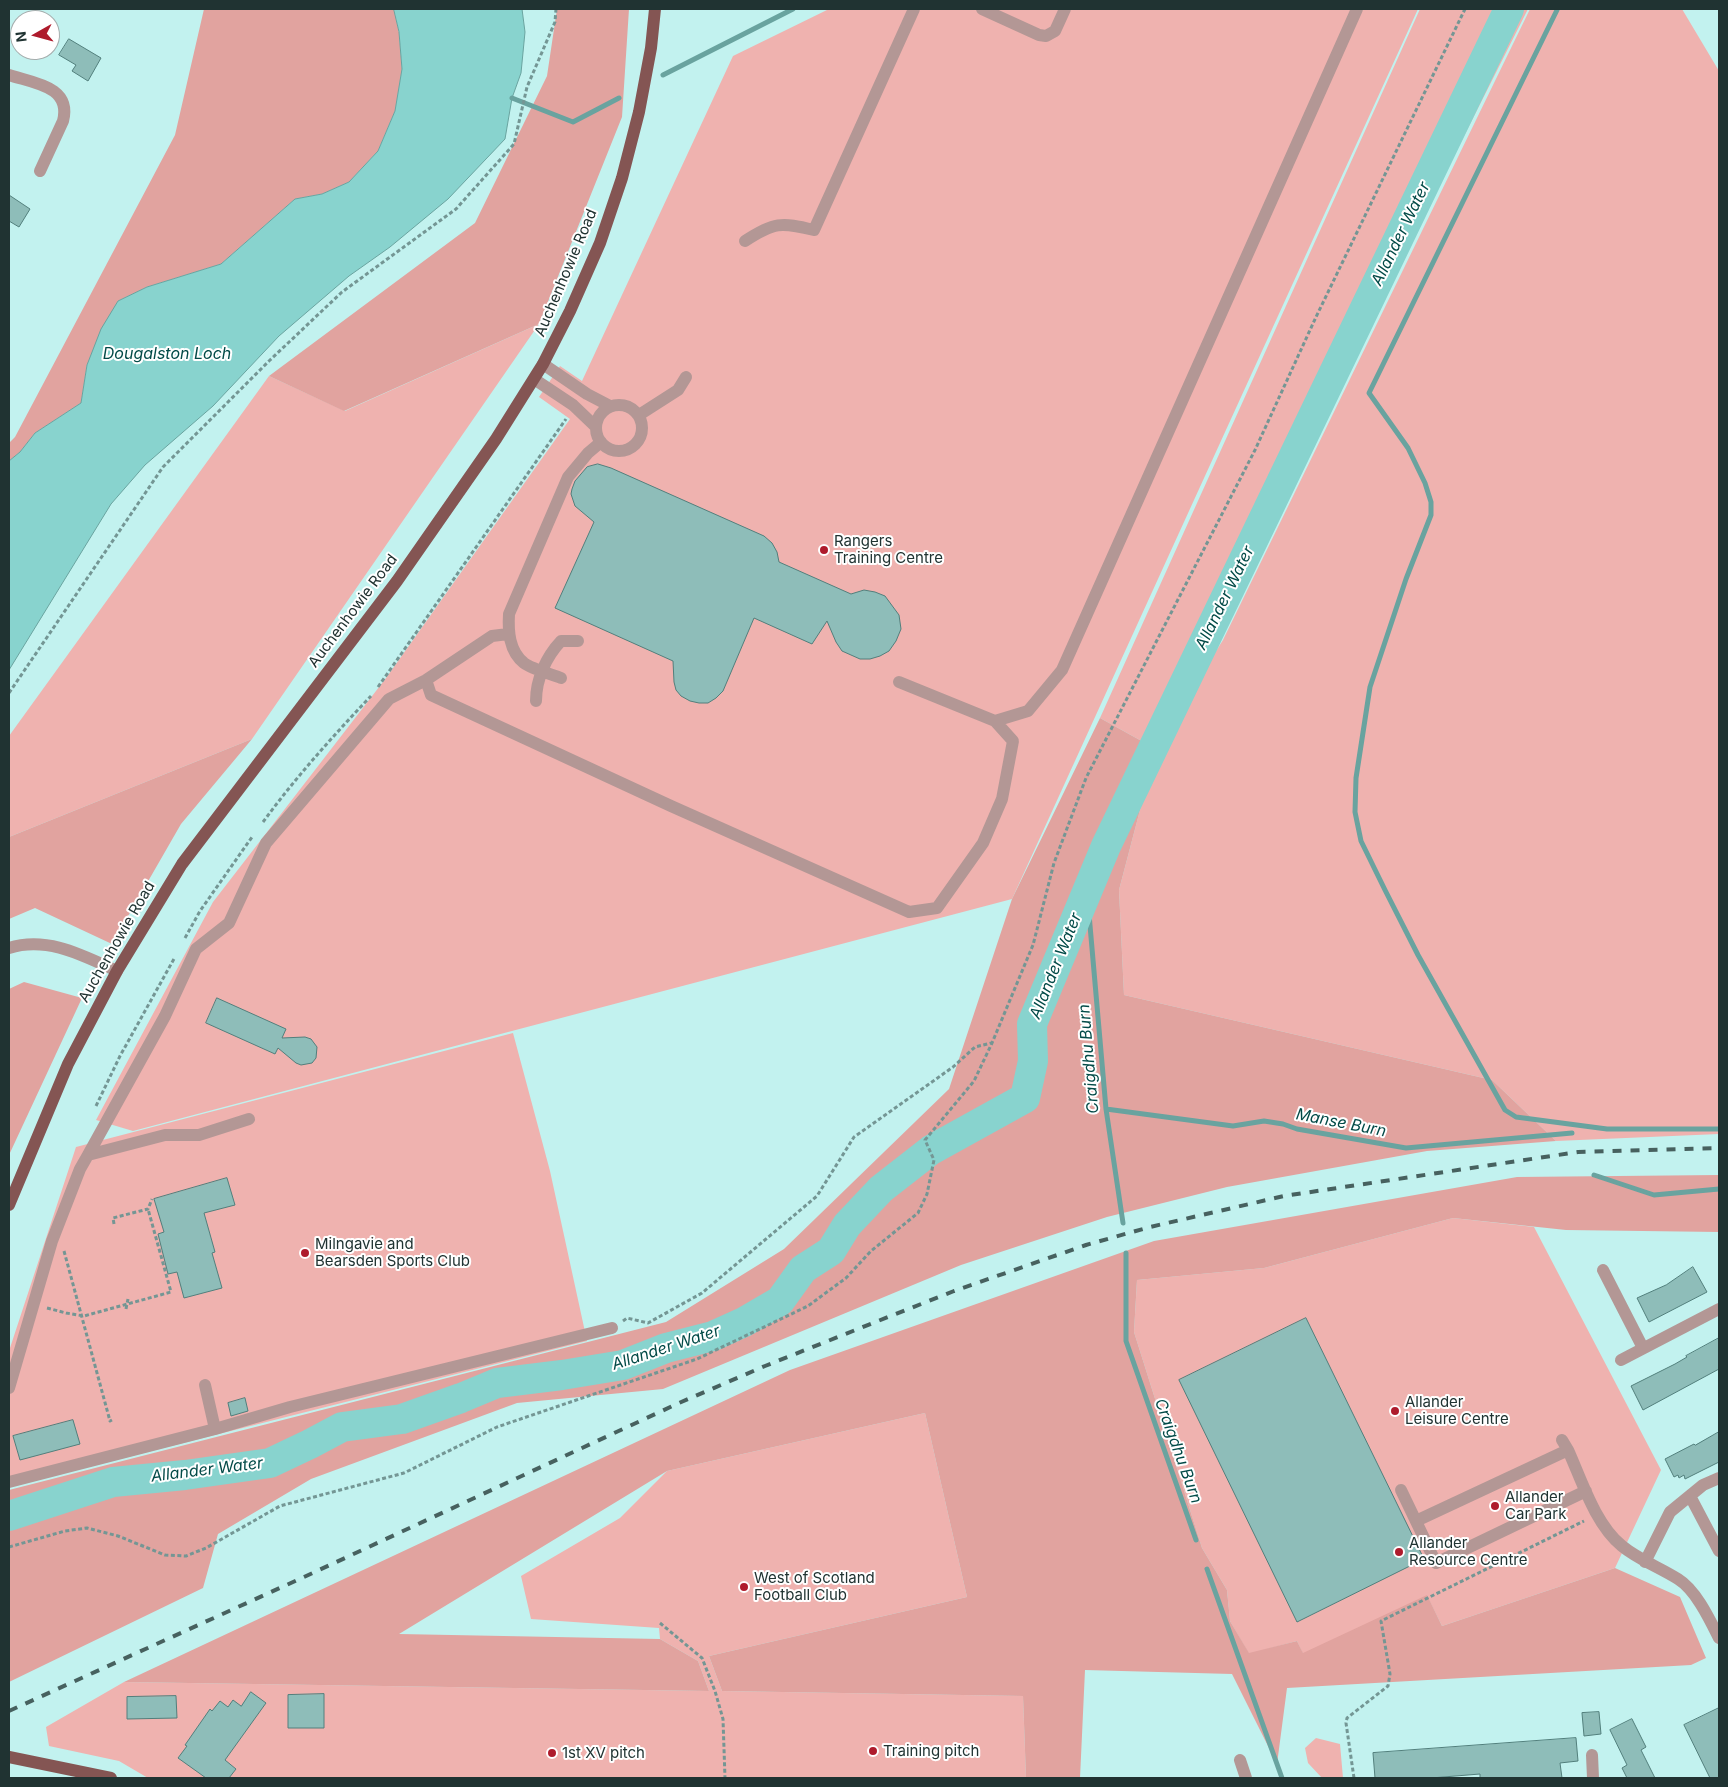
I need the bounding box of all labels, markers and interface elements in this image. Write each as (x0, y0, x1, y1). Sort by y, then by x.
north arrow (10, 10, 60, 60)
text: N (12, 30, 30, 43)
water label: Allander Water (1368, 179, 1434, 289)
street label: Auchenhowie Road (531, 206, 601, 340)
water label: Dougalston Loch (103, 344, 231, 364)
place label: Rangers Training Centre (834, 532, 943, 567)
water label: Allander Water (1192, 543, 1258, 653)
marker: Rangers Training Centre (818, 544, 830, 556)
street label: Auchenhowie Road (305, 551, 401, 671)
street label: Auchenhowie Road (75, 878, 159, 1006)
water label: Allander Water (1026, 910, 1086, 1022)
water label: Craigdhu Burn (1075, 1003, 1103, 1115)
water label: Manse Burn (1294, 1105, 1388, 1141)
place label: Milngavie and Bearsden Sports Club (315, 1235, 470, 1270)
marker: Milngavie and Bearsden Sports Club (299, 1247, 311, 1259)
water label: Allander Water (609, 1321, 723, 1375)
place label: Allander Leisure Centre (1405, 1393, 1509, 1428)
water label: Craigdhu Burn (1150, 1396, 1206, 1506)
marker: Allander Leisure Centre (1389, 1405, 1401, 1417)
water label: Allander Water (150, 1454, 264, 1486)
place label: Allander Car Park (1505, 1488, 1566, 1523)
marker: Allander Car Park (1489, 1500, 1501, 1512)
place label: Allander Resource Centre (1409, 1534, 1528, 1569)
marker: Allander Resource Centre (1393, 1546, 1405, 1558)
place label: West of Scotland Football Club (754, 1569, 875, 1604)
marker: West of Scotland Football Club (738, 1581, 750, 1593)
place label: Training pitch (883, 1742, 979, 1760)
place label: 1st XV pitch (562, 1744, 645, 1762)
marker: Training pitch (867, 1745, 879, 1757)
marker: 1st XV pitch (546, 1747, 558, 1759)

